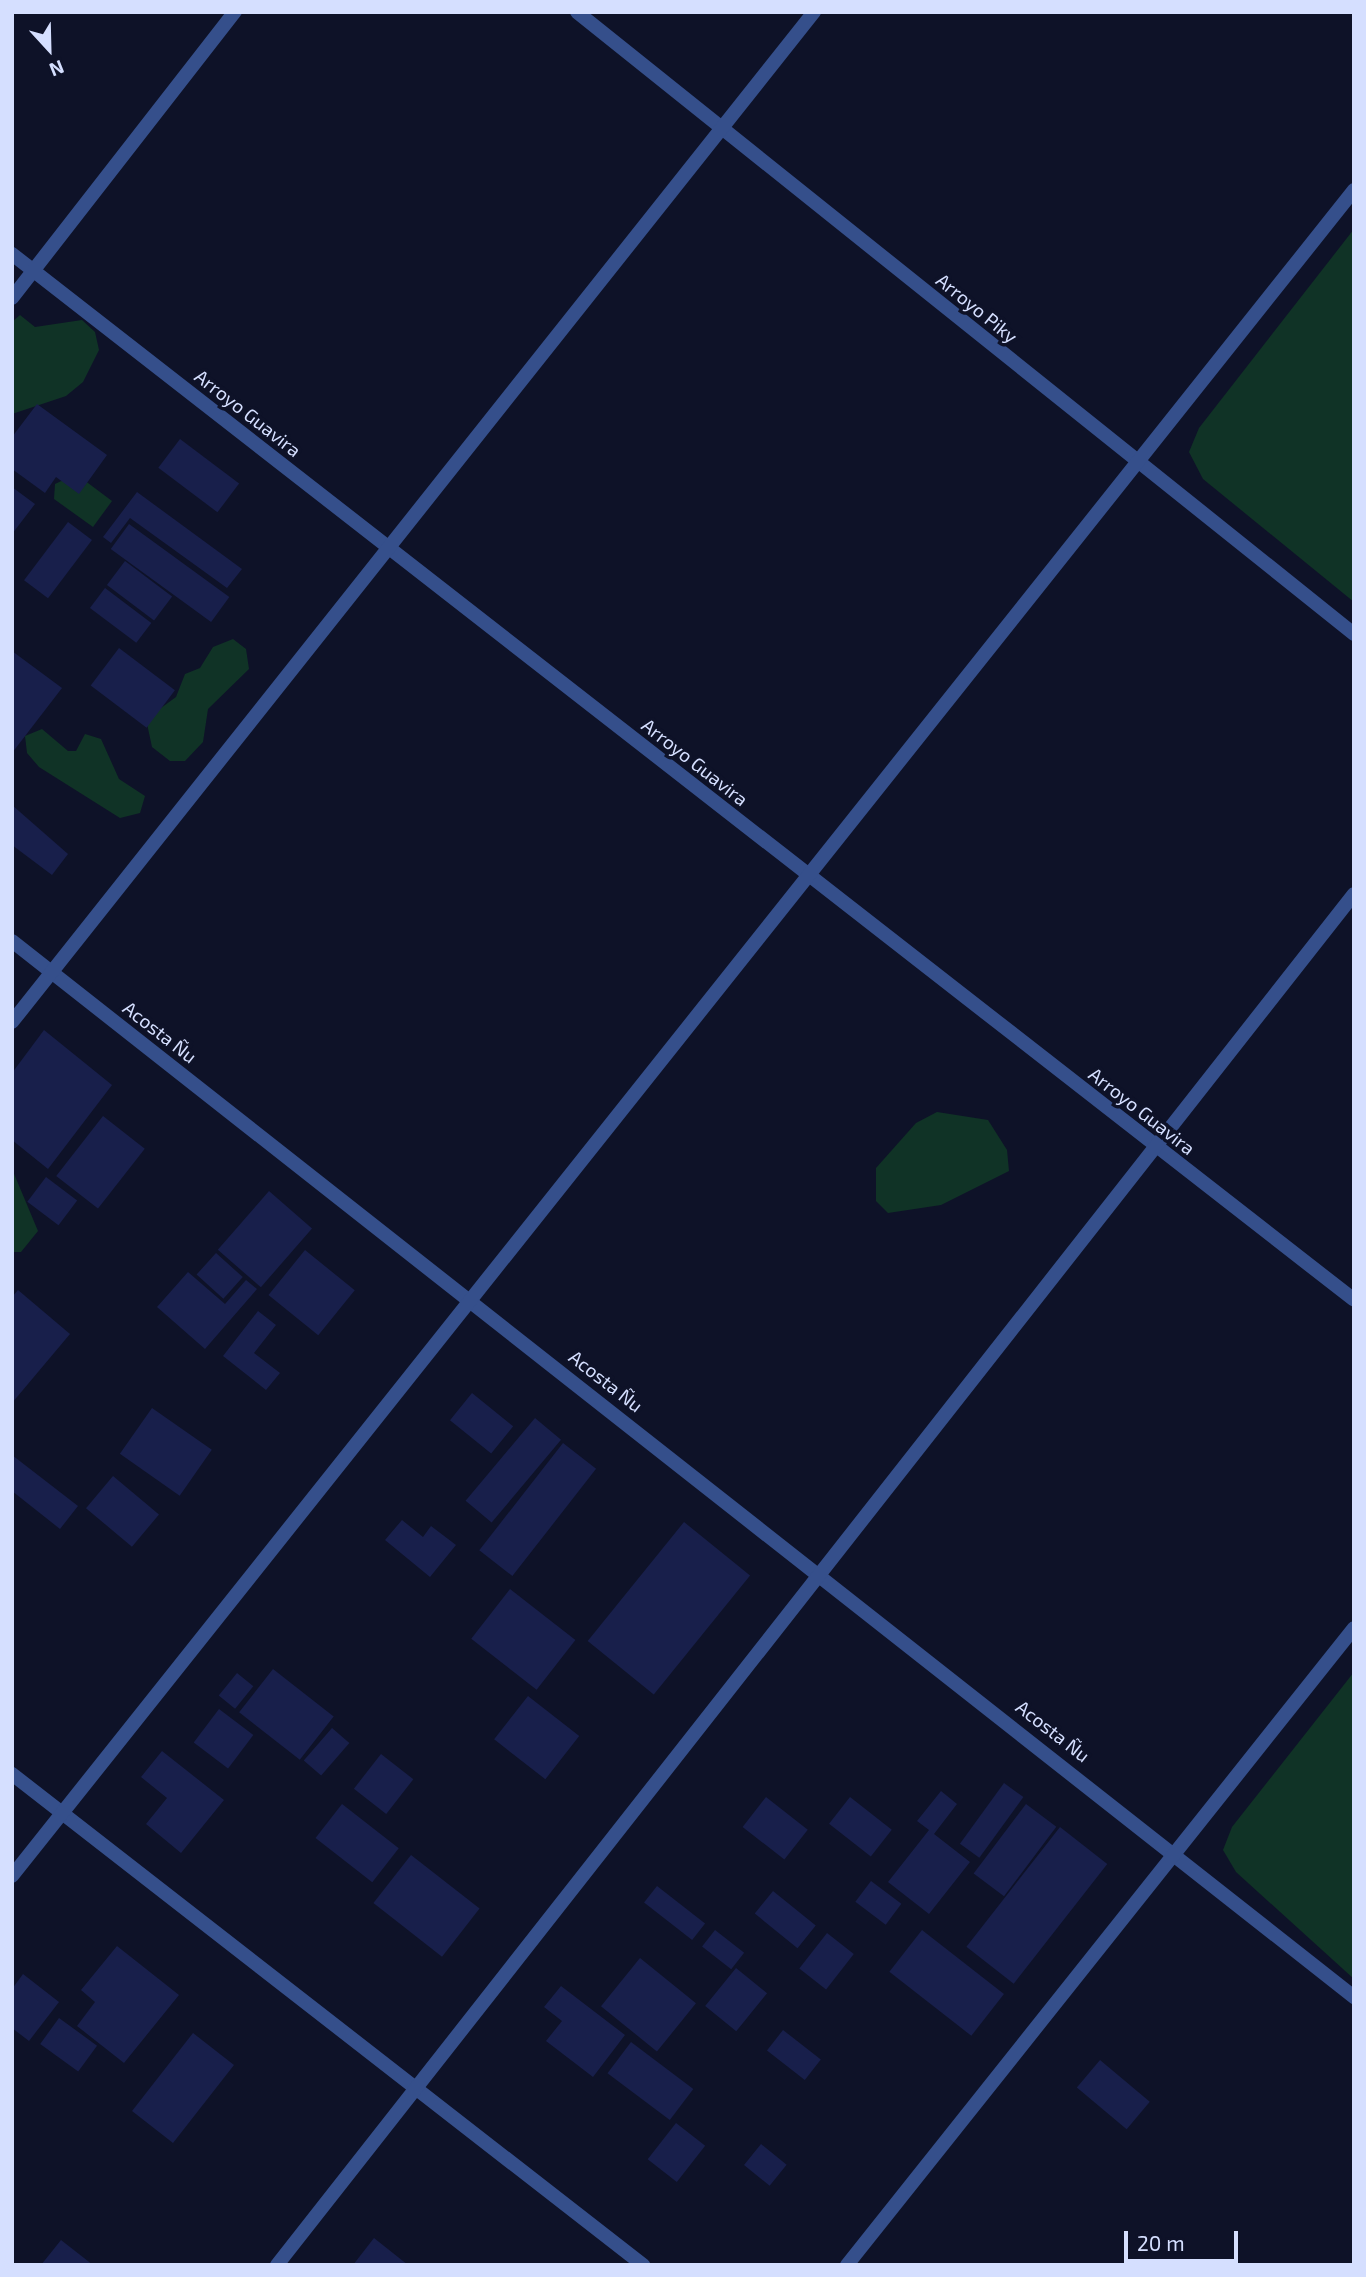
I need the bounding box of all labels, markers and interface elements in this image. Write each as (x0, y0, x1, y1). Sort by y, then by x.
north arrow (14, 14, 84, 84)
text: N (46, 56, 68, 82)
street label: Arroyo Piky (932, 268, 1022, 348)
street label: Arroyo Guavira (190, 364, 306, 462)
street label: Arroyo Guavira (637, 713, 753, 811)
street label: Acosta Ñu (118, 996, 202, 1068)
street label: Arroyo Guavira (1084, 1062, 1200, 1160)
street label: Acosta Ñu (564, 1345, 648, 1417)
street label: Acosta Ñu (1011, 1695, 1095, 1767)
scale bar (1128, 2218, 1242, 2262)
text: 20 m (1137, 2230, 1185, 2255)

